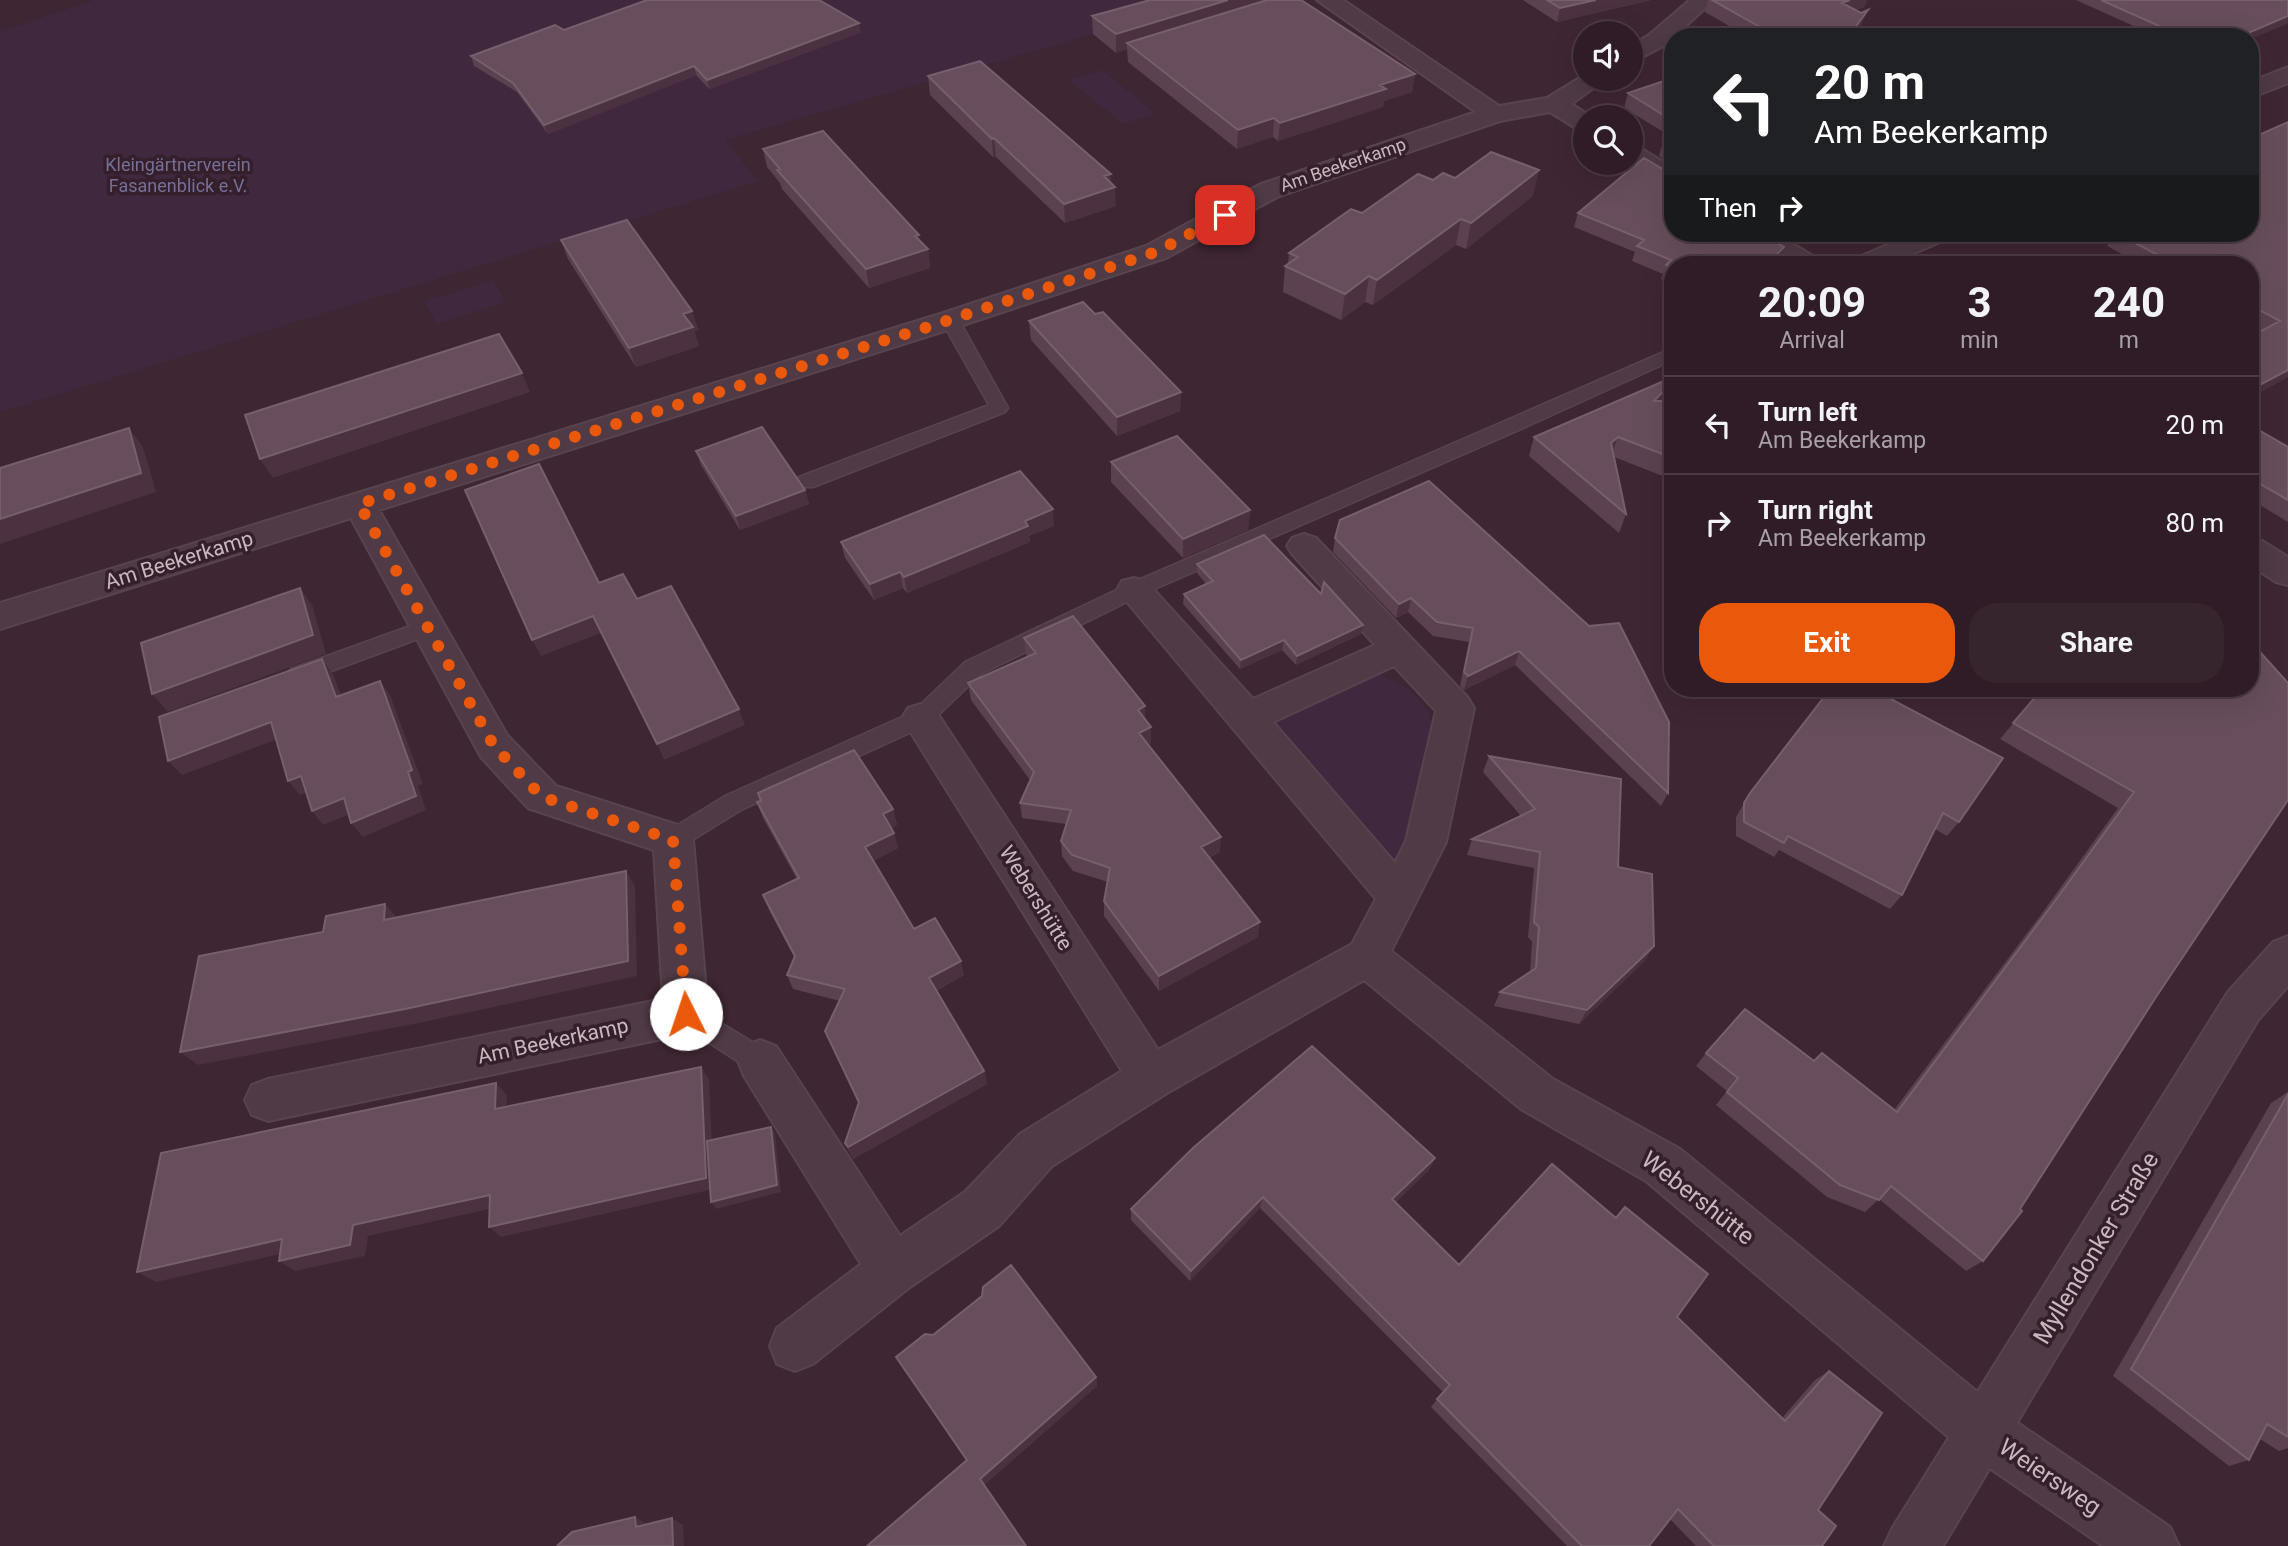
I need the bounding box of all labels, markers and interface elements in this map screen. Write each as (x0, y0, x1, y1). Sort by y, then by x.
map controls (1573, 21, 1643, 175)
button: sound (1573, 21, 1643, 91)
text: 20 m (1814, 54, 1925, 111)
icon: left (1699, 56, 1790, 147)
button: search (1573, 105, 1643, 175)
text: Am Beekerkamp (1814, 113, 2048, 151)
street label: Am Beekerkamp (1277, 133, 1409, 196)
park label: Kleingärtnerverein Fasanenblick e.V. (105, 154, 251, 196)
pin (1195, 185, 1255, 245)
icon: right (1771, 189, 1809, 227)
text: Then (1699, 193, 1757, 223)
icon: arrive (1206, 196, 1244, 234)
text: 20:09 (1758, 278, 1866, 327)
text: 3 (1967, 278, 1992, 327)
text: 240 (2093, 278, 2165, 327)
text: Arrival (1779, 327, 1845, 354)
text: min (1960, 327, 1999, 354)
text: m (2119, 327, 2139, 354)
text: Turn left (1758, 397, 1857, 427)
icon: left (1699, 406, 1737, 444)
text: 20 m (2166, 410, 2224, 440)
text: Am Beekerkamp (1758, 427, 1926, 454)
text: Turn right (1758, 495, 1873, 525)
icon: right (1699, 504, 1737, 542)
text: 80 m (2166, 508, 2224, 538)
text: Am Beekerkamp (1758, 525, 1926, 552)
street label: Am Beekerkamp (102, 526, 256, 594)
button: Exit (1699, 603, 1955, 683)
button: Share (1969, 603, 2224, 683)
street label: Webershütte (994, 841, 1078, 955)
position arrow (649, 977, 723, 1051)
street label: Am Beekerkamp (475, 1013, 631, 1069)
street label: Webershütte (1636, 1145, 1760, 1251)
street label: Myllendonker Straße (2028, 1147, 2164, 1349)
street label: Weiersweg (1994, 1433, 2106, 1521)

